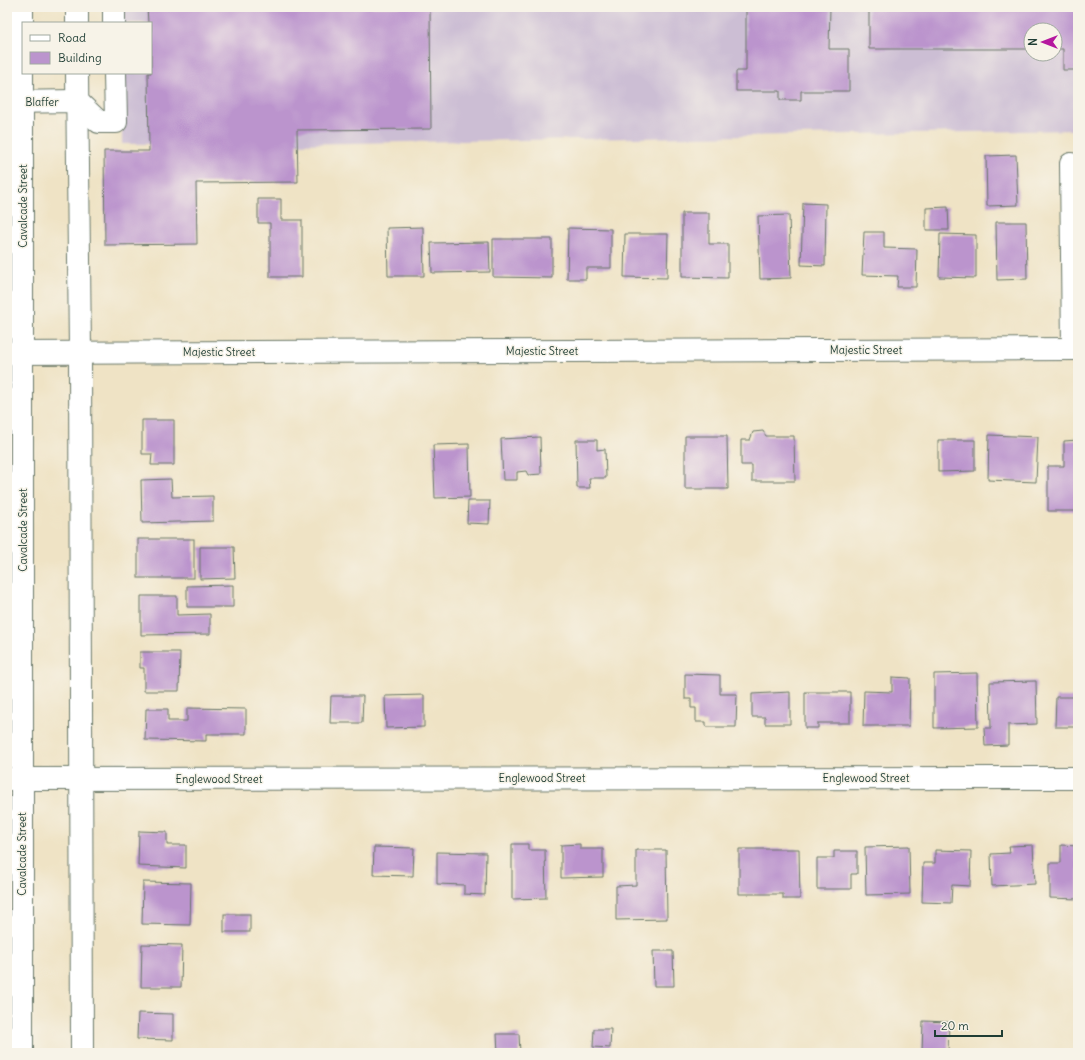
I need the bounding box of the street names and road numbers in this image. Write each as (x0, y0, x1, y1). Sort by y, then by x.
street label: Blaffer (25, 95, 59, 109)
street label: Cavalcade Street (16, 164, 30, 248)
street label: Majestic Street (830, 343, 902, 357)
street label: Majestic Street (506, 344, 578, 358)
street label: Majestic Street (183, 345, 255, 359)
street label: Cavalcade Street (16, 488, 30, 572)
street label: Englewood Street (499, 771, 586, 785)
street label: Englewood Street (823, 771, 910, 785)
street label: Englewood Street (176, 772, 263, 786)
street label: Cavalcade Street (15, 812, 29, 896)

